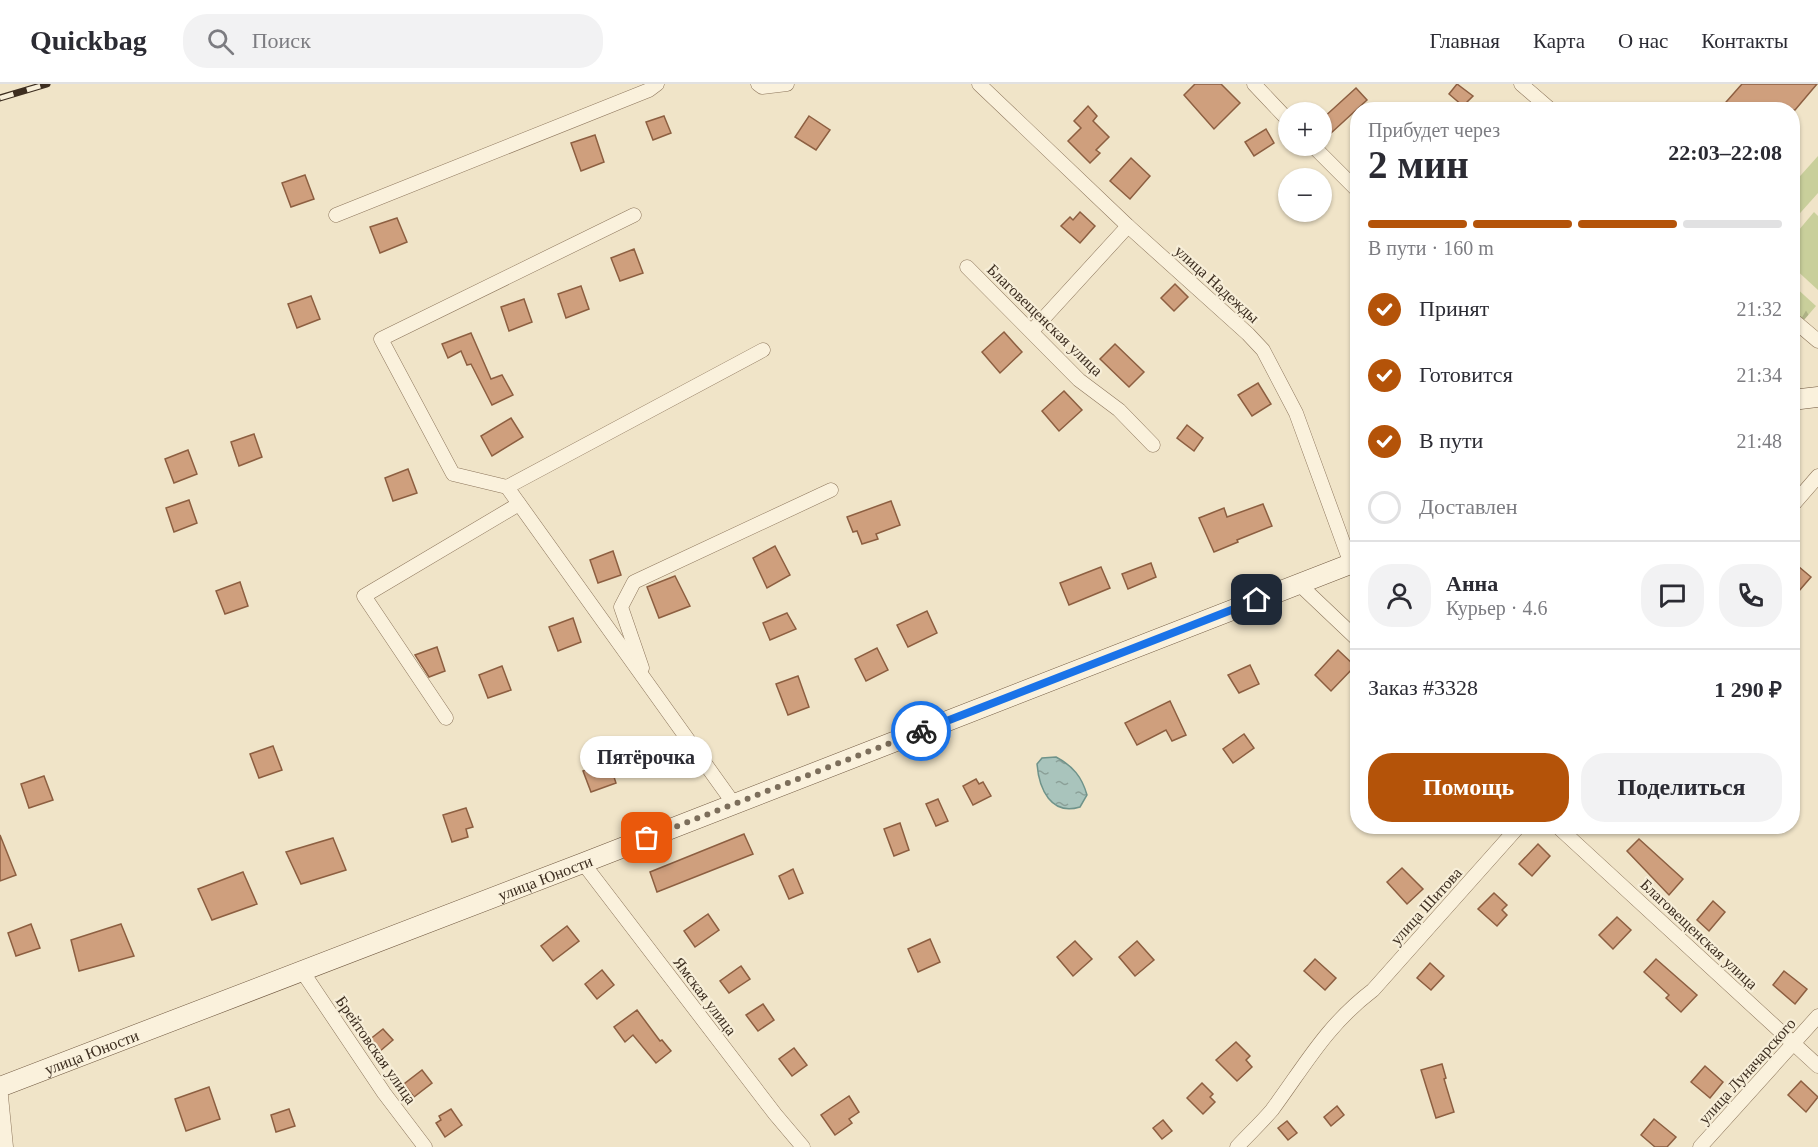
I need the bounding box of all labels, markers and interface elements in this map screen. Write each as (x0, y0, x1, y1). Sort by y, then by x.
search box (183, 14, 603, 68)
text: Quickbag (30, 25, 147, 56)
icon: search (204, 25, 237, 58)
text: Поиск (252, 28, 311, 53)
text: Главная (1430, 29, 1500, 53)
text: Карта (1533, 29, 1585, 53)
text: О нас (1618, 29, 1668, 53)
text: Контакты (1701, 29, 1788, 53)
map controls (1278, 102, 1332, 222)
button: + (1278, 102, 1332, 156)
text: Прибудет через (1368, 119, 1500, 141)
text: 22:03–22:08 (1668, 140, 1782, 165)
text: 2 мин (1368, 143, 1469, 186)
button: − (1278, 168, 1332, 222)
text: В пути · 160 m (1368, 237, 1494, 259)
street label: улица Надежды (1171, 242, 1263, 327)
street label: Благовещенская улица (983, 261, 1106, 380)
icon: check (1368, 293, 1401, 326)
text: Принят (1419, 296, 1489, 321)
text: 21:32 (1736, 298, 1782, 320)
icon: check (1368, 359, 1401, 392)
text: Готовится (1419, 362, 1513, 387)
text: 21:34 (1736, 364, 1782, 386)
icon: check (1368, 425, 1401, 458)
text: В пути (1419, 428, 1483, 453)
text: 21:48 (1736, 430, 1782, 452)
text: Доставлен (1419, 494, 1518, 519)
button: person (1368, 564, 1431, 627)
button: chat (1641, 564, 1704, 627)
button: phone (1719, 564, 1782, 627)
text: Анна (1446, 571, 1498, 596)
pin (1231, 574, 1282, 625)
icon: home (1240, 583, 1273, 616)
text: Курьер · 4.6 (1446, 597, 1548, 619)
text: Заказ #3328 (1368, 675, 1478, 700)
text: 1 290 ₽ (1714, 677, 1782, 702)
courier (891, 701, 951, 761)
icon: bike (905, 715, 938, 748)
callout: Пятёрочка (581, 736, 713, 778)
text: Пятёрочка (597, 746, 695, 768)
button: Помощь (1368, 753, 1569, 822)
button: Поделиться (1581, 753, 1782, 822)
pin (621, 812, 672, 863)
icon: bag (630, 821, 663, 854)
street label: улица Юности (496, 852, 595, 904)
street label: улица Шитова (1387, 864, 1466, 949)
street label: Благовещенская улица (1636, 875, 1761, 993)
street label: Ямская улица (669, 954, 740, 1039)
street label: Брейтовская улица (332, 993, 420, 1108)
street label: улица Луначарского (1695, 1015, 1800, 1128)
street label: улица Юности (42, 1026, 141, 1079)

